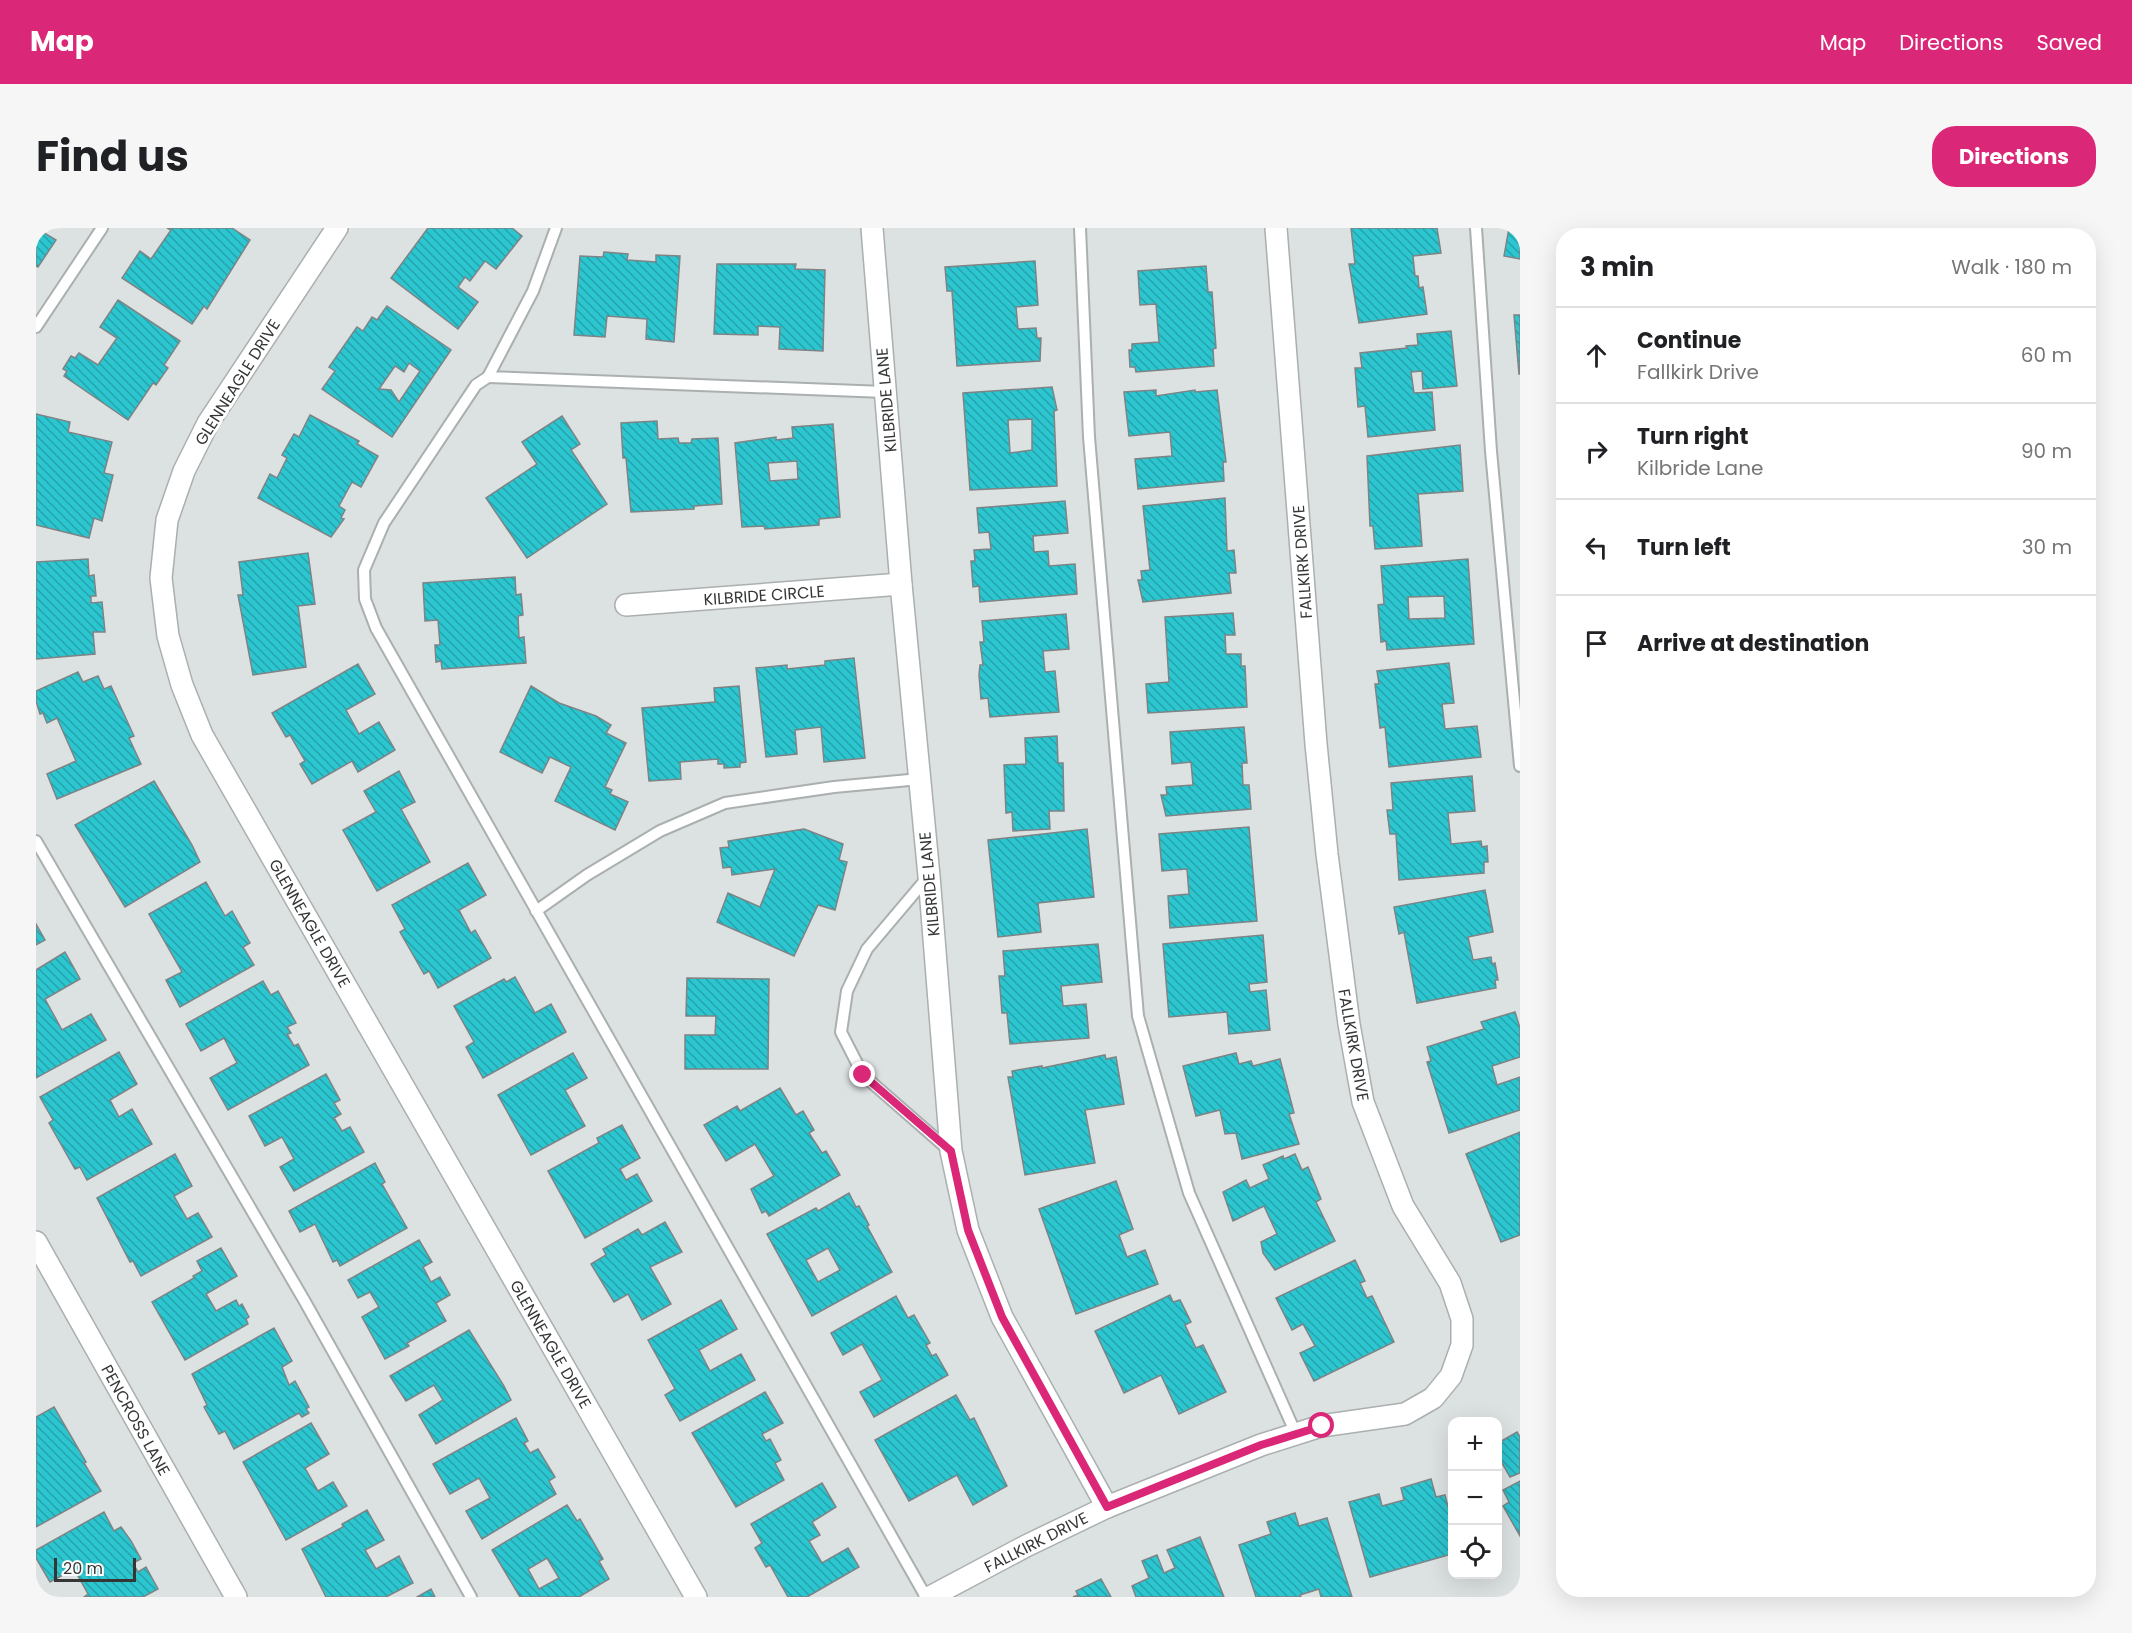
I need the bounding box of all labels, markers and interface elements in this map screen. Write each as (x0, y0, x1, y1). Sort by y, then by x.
text: Map (30, 22, 94, 61)
text: Map (1820, 28, 1866, 57)
text: Directions (1899, 28, 2003, 57)
text: Saved (2036, 28, 2102, 57)
button: Directions (1932, 126, 2096, 187)
text: Find us (36, 127, 189, 186)
text: 3 min (1580, 249, 1654, 285)
text: Walk · 180 m (1951, 253, 2072, 281)
street label: GLENNEAGLE DRIVE (189, 315, 286, 450)
text: Continue (1637, 325, 1741, 356)
icon: ahead (1580, 339, 1613, 372)
text: 60 m (2021, 341, 2072, 369)
street label: KILBRIDE LANE (870, 347, 903, 453)
text: Fallkirk Drive (1637, 358, 1759, 386)
text: Turn right (1637, 421, 1748, 452)
icon: right (1580, 435, 1613, 468)
text: 90 m (2021, 437, 2072, 465)
text: Kilbride Lane (1637, 454, 1763, 482)
street label: FALLKIRK DRIVE (1287, 504, 1318, 620)
icon: left (1580, 531, 1613, 564)
text: Turn left (1637, 532, 1731, 563)
text: 30 m (2022, 533, 2072, 561)
street label: KILBRIDE CIRCLE (703, 580, 825, 611)
icon: arrive (1580, 627, 1613, 660)
text: Arrive at destination (1637, 628, 1869, 659)
street label: KILBRIDE LANE (913, 831, 946, 937)
street label: GLENNEAGLE DRIVE (263, 855, 356, 992)
street label: FALLKIRK DRIVE (1332, 987, 1375, 1103)
route end (849, 1061, 875, 1087)
street label: GLENNEAGLE DRIVE (504, 1276, 597, 1413)
street label: PENCROSS LANE (96, 1361, 176, 1480)
route start (1308, 1412, 1334, 1438)
map controls (1448, 1417, 1502, 1579)
button: + (1448, 1417, 1502, 1471)
button: − (1448, 1471, 1502, 1525)
street label: FALLKIRK DRIVE (980, 1506, 1092, 1579)
button: locate (1448, 1525, 1502, 1579)
scale bar (54, 1555, 136, 1582)
text: 20 m (63, 1557, 103, 1580)

